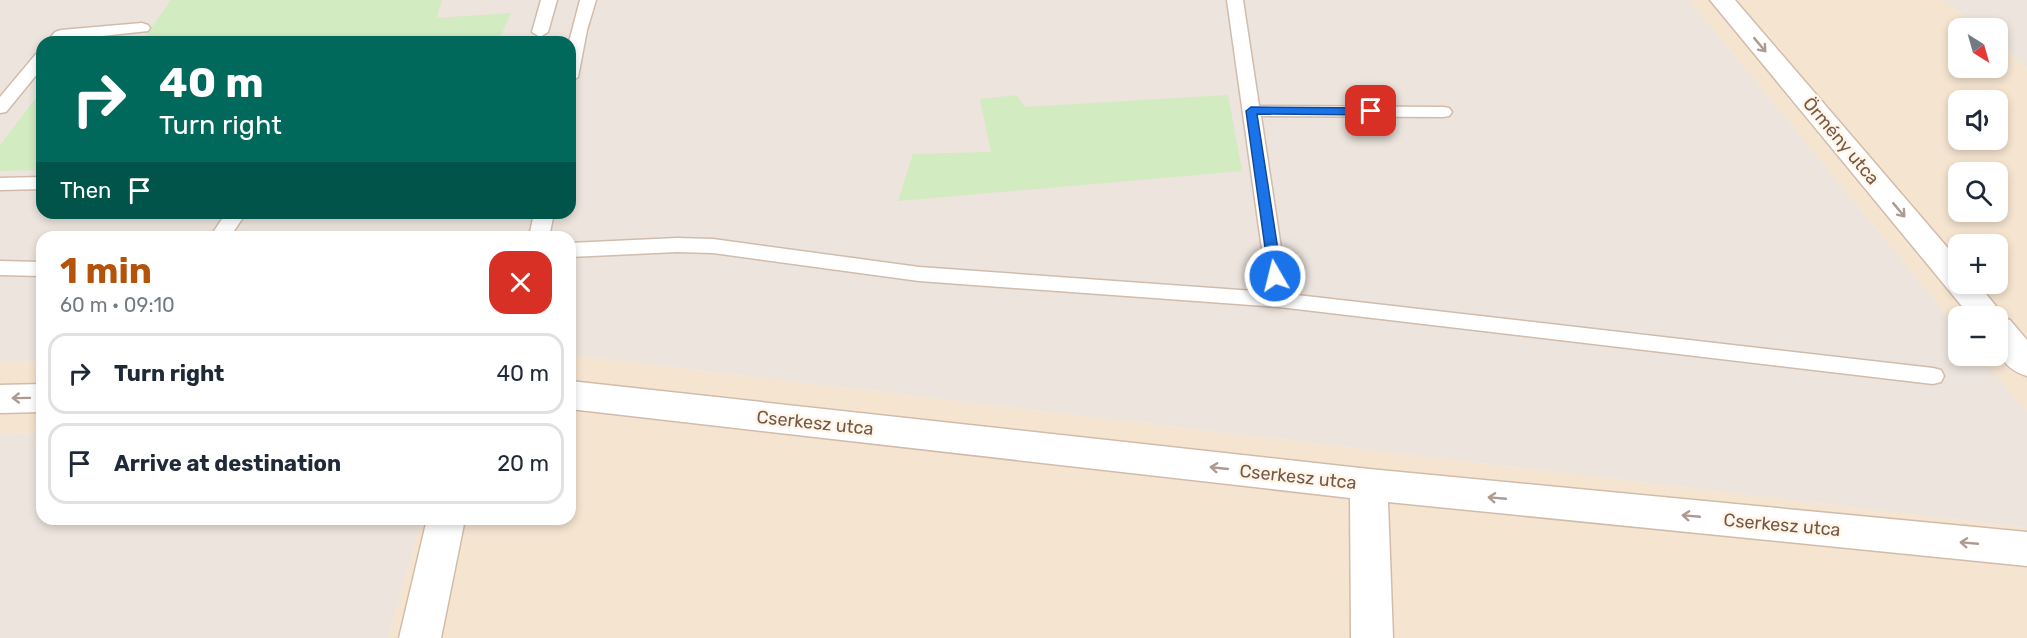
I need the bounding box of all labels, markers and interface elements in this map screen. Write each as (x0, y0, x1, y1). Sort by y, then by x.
north arrow (1948, 18, 2008, 78)
map controls (1948, 18, 2008, 366)
one-way arrow (1753, 37, 1767, 52)
text: 40 m (159, 58, 264, 108)
icon: right (60, 60, 138, 138)
pin (1345, 85, 1396, 136)
button: sound (1948, 90, 2008, 150)
street label: Örmény utca (1798, 93, 1884, 189)
icon: arrive (1354, 94, 1387, 127)
text: Turn right (159, 109, 282, 141)
button: search (1948, 162, 2008, 222)
icon: arrive (123, 174, 156, 207)
text: Then (60, 177, 111, 204)
one-way arrow (1892, 202, 1906, 217)
button: + (1948, 234, 2008, 294)
position arrow (1243, 244, 1307, 308)
text: 1 min (60, 249, 152, 292)
button: close (489, 251, 552, 314)
text: 60 m · 09:10 (60, 293, 175, 317)
button: − (1948, 306, 2008, 366)
icon: right (63, 357, 96, 390)
text: Turn right (114, 360, 224, 387)
text: 40 m (496, 360, 549, 387)
one-way arrow (12, 392, 31, 404)
street label: Cserkesz utca (755, 406, 875, 440)
icon: arrive (63, 447, 96, 480)
text: Arrive at destination (114, 450, 341, 477)
text: 20 m (497, 450, 549, 477)
street label: Cserkesz utca (1238, 460, 1358, 494)
one-way arrow (1210, 463, 1230, 474)
one-way arrow (1487, 492, 1507, 503)
street label: Cserkesz utca (1723, 509, 1841, 541)
one-way arrow (1682, 510, 1701, 521)
one-way arrow (1959, 537, 1979, 548)

